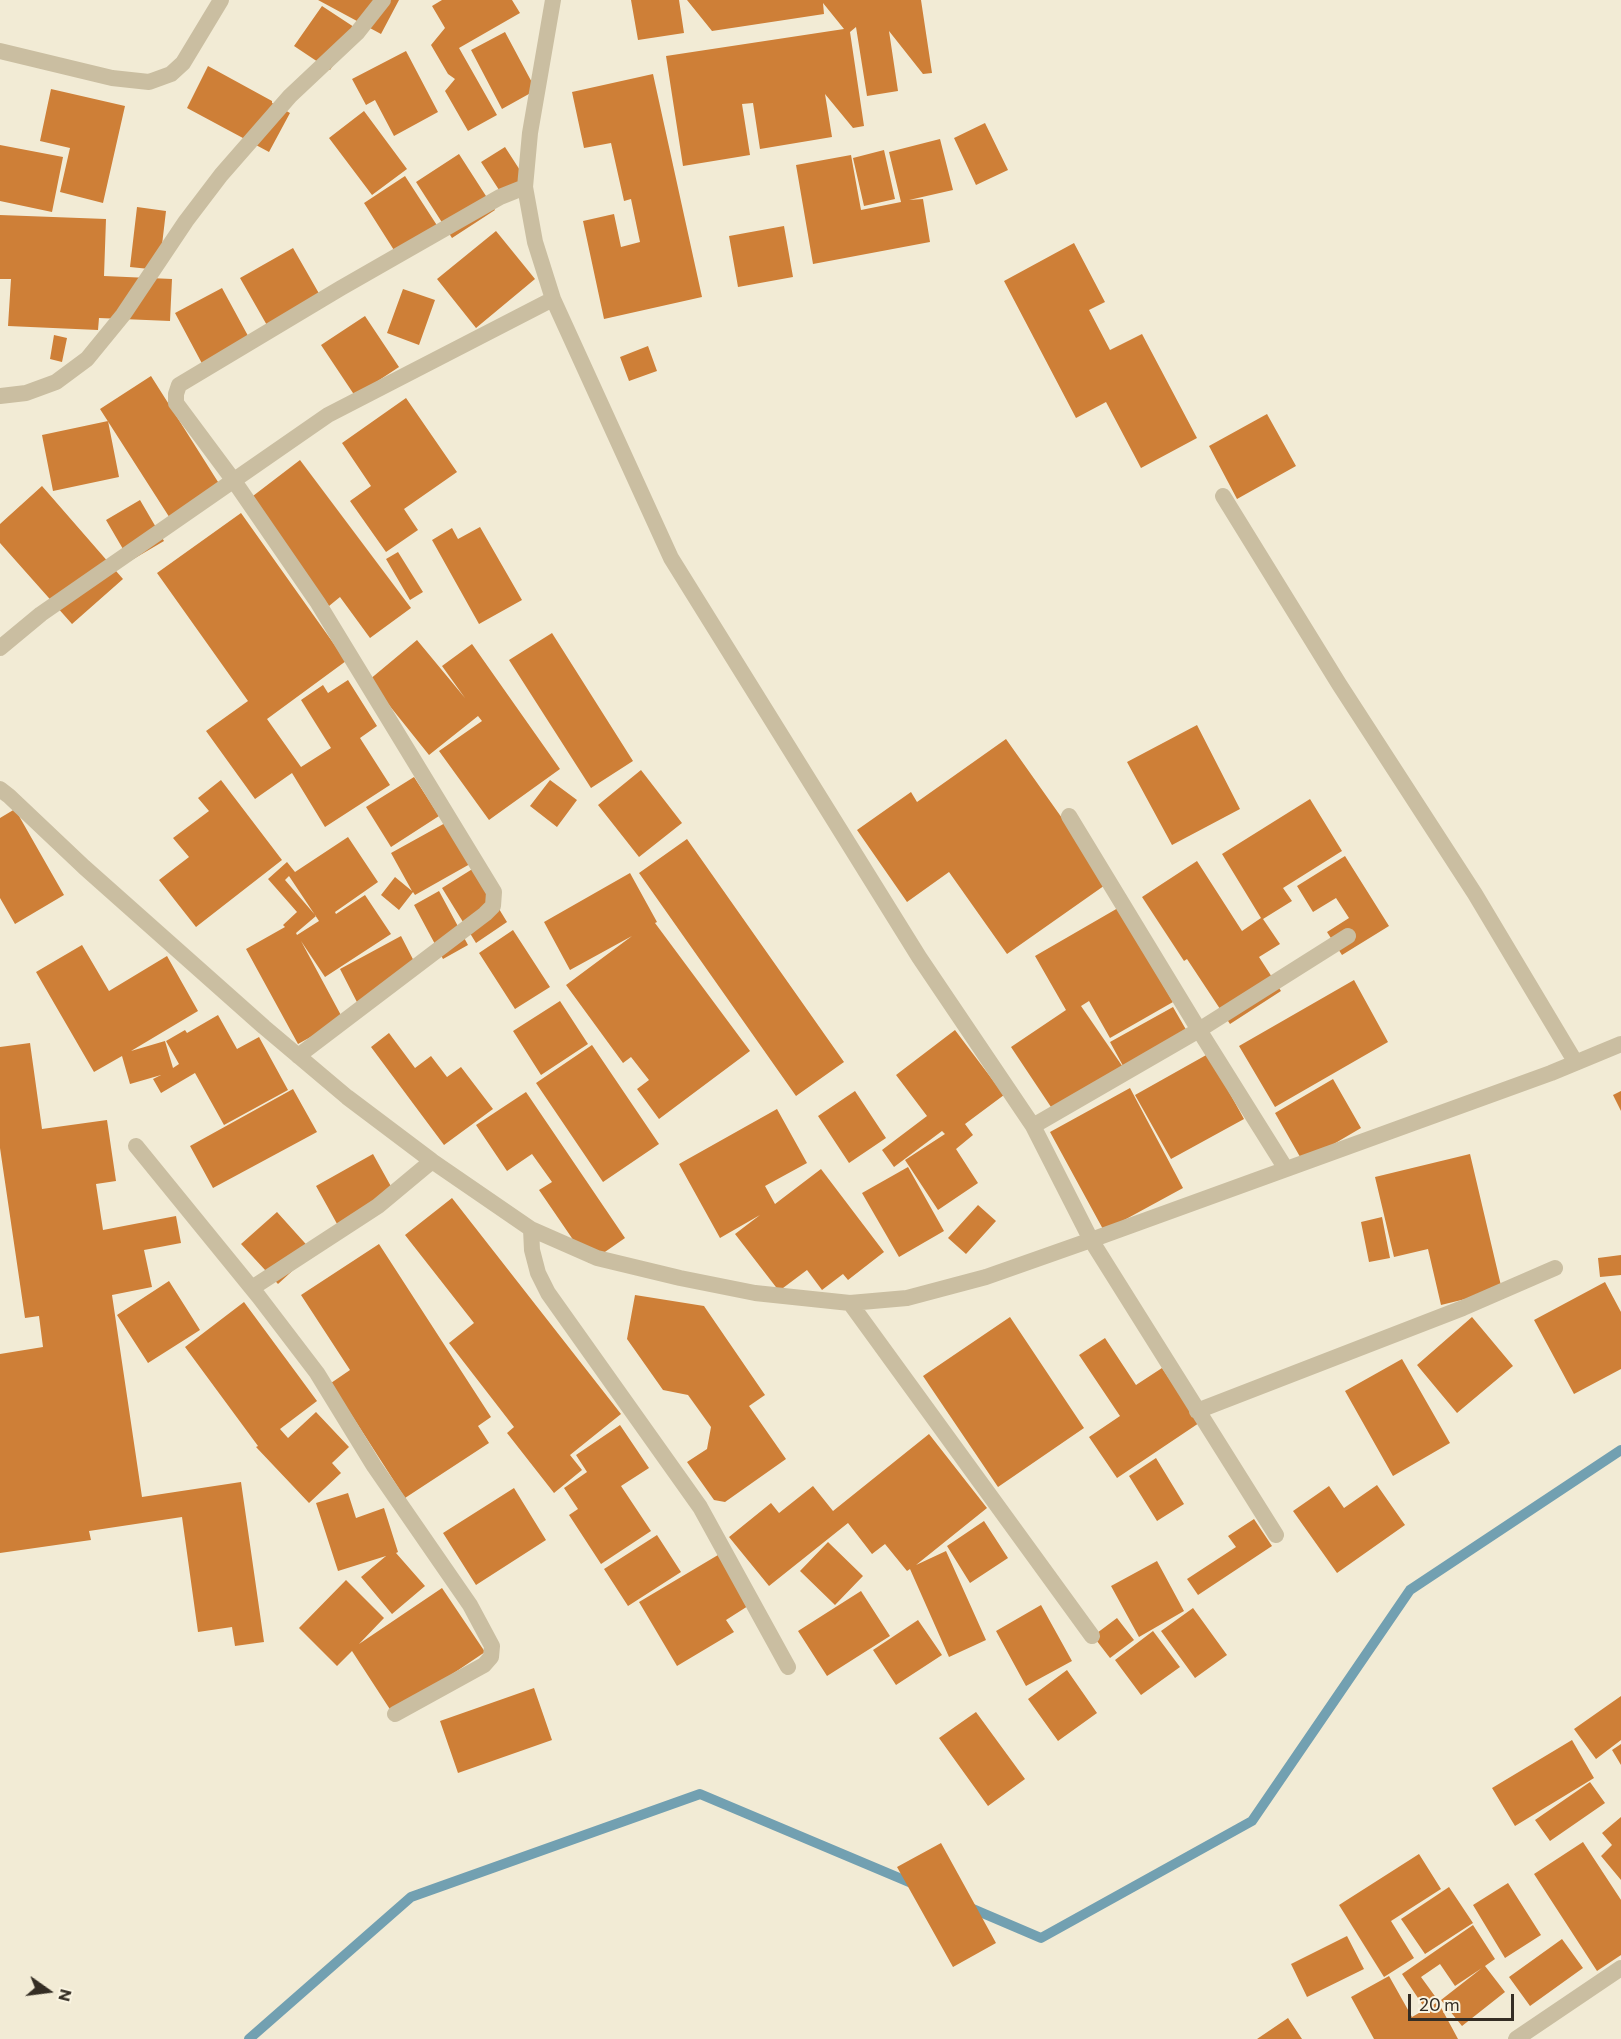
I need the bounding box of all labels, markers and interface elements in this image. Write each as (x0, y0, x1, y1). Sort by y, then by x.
north arrow (18, 1961, 78, 2021)
scale bar (1411, 1982, 1518, 2020)
text: N (55, 1987, 77, 2004)
text: 20 m (1419, 1993, 1460, 2015)

